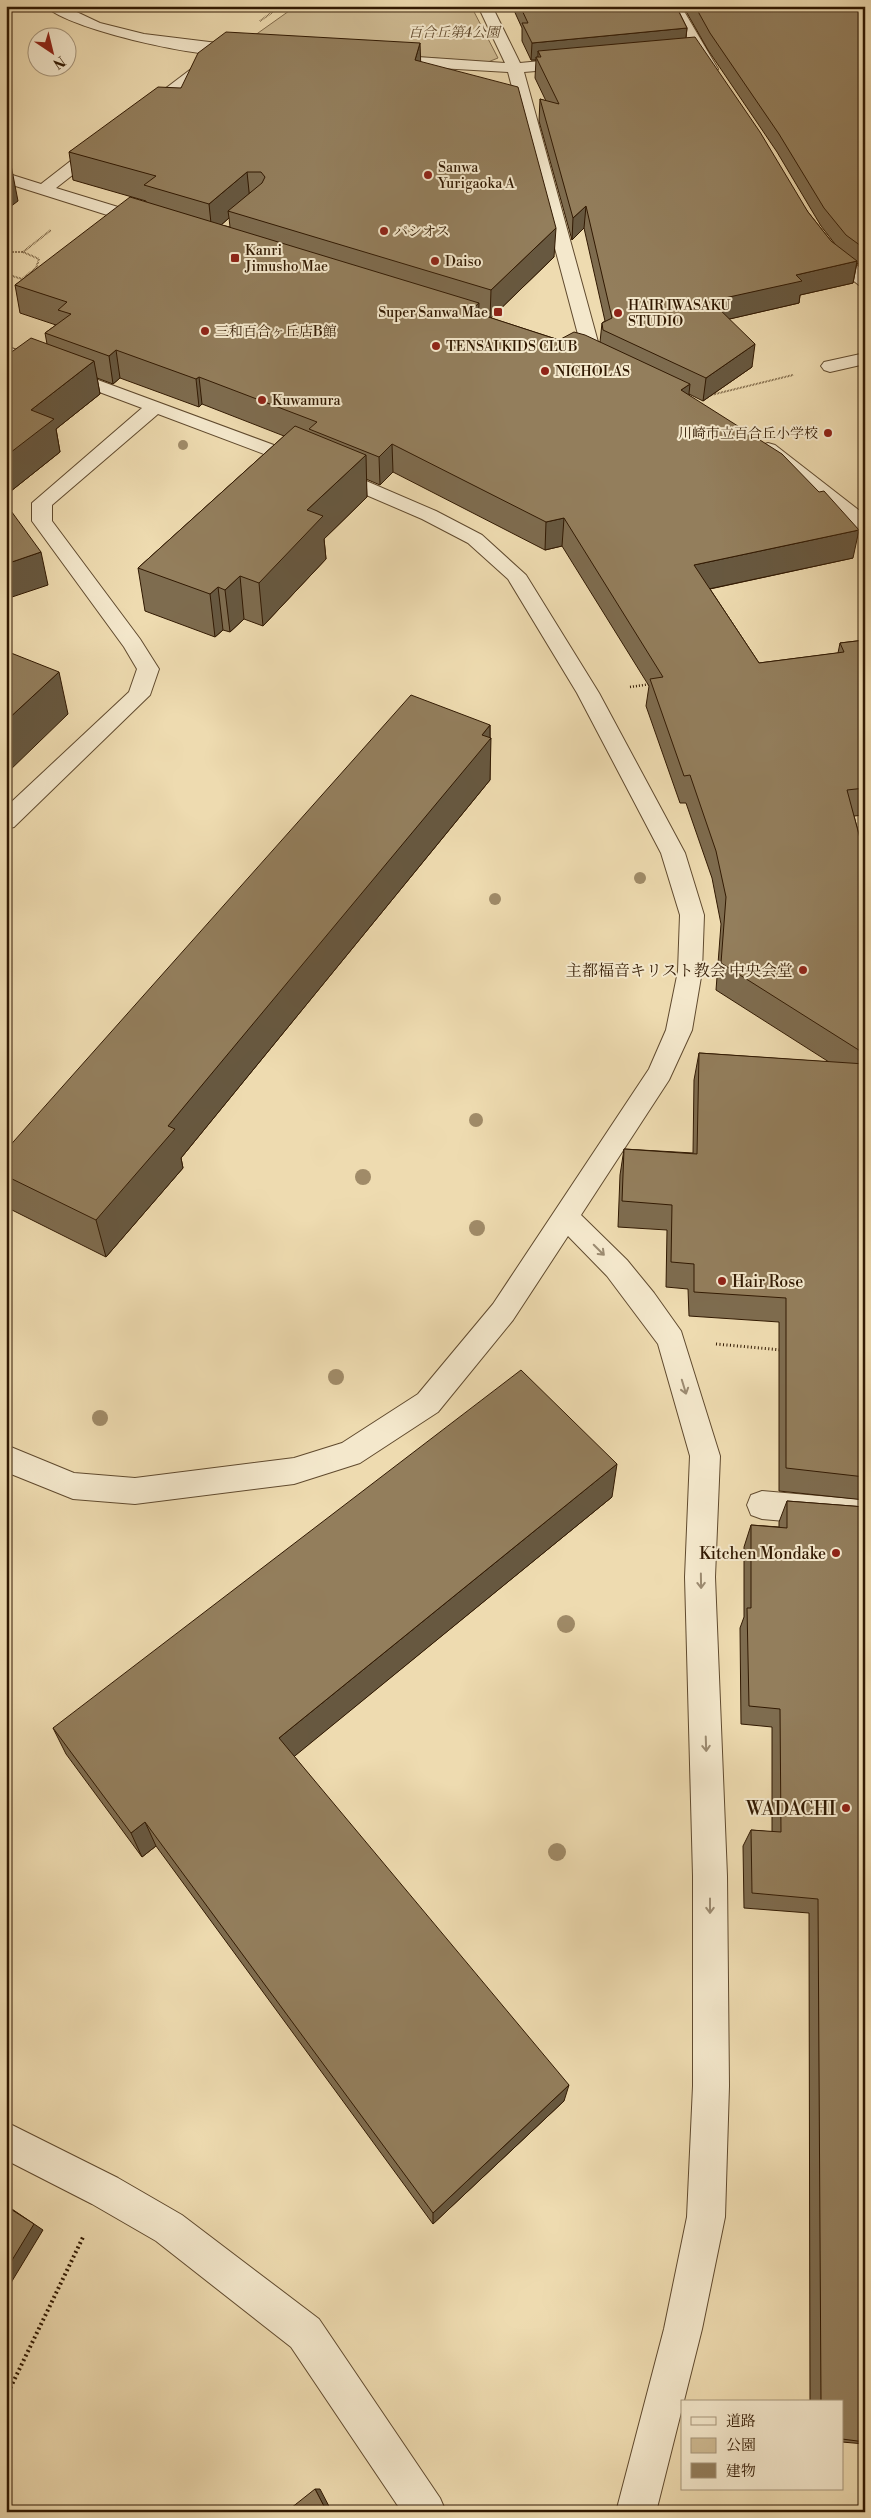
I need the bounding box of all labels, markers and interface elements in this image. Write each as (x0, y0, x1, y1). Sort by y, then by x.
park label: 百合丘第4公園 (408, 24, 502, 42)
north arrow (28, 28, 78, 78)
text: N (49, 51, 69, 72)
place label: Sanwa Yurigaoka A (437, 159, 515, 193)
marker: Sanwa Yurigaoka A (422, 169, 434, 181)
place label: パシオス (394, 223, 450, 241)
marker: パシオス (378, 225, 390, 237)
place label: Kanri Jimusho Mae (244, 242, 328, 276)
marker: Kanri Jimusho Mae (229, 252, 241, 264)
place label: Daiso (445, 253, 482, 271)
marker: Daiso (429, 255, 441, 267)
place label: HAIR IWASAKU STUDIO (628, 297, 731, 331)
place label: Super Sanwa Mae (378, 304, 488, 322)
marker: Super Sanwa Mae (492, 306, 504, 318)
marker: HAIR IWASAKU STUDIO (612, 307, 624, 319)
place label: 三和百合ヶ丘店B館 (215, 323, 337, 341)
marker: 三和百合ヶ丘店B館 (199, 325, 211, 337)
place label: TENSAI KIDS CLUB (446, 338, 577, 356)
marker: TENSAI KIDS CLUB (430, 340, 442, 352)
place label: NICHOLAS (555, 363, 630, 381)
marker: NICHOLAS (539, 365, 551, 377)
place label: Kuwamura (272, 392, 341, 410)
marker: Kuwamura (256, 394, 268, 406)
place label: 川崎市立百合丘小学校 (678, 425, 818, 443)
marker: 川崎市立百合丘小学校 (822, 427, 834, 439)
place label: 主都福音キリスト教会 中央会堂 (566, 961, 793, 981)
marker: 主都福音キリスト教会 中央会堂 (797, 964, 809, 976)
one-way arrow (593, 1244, 605, 1257)
place label: Hair Rose (732, 1272, 803, 1292)
marker: Hair Rose (716, 1275, 728, 1287)
one-way arrow (680, 1378, 690, 1394)
place label: Kitchen Mondake (699, 1544, 826, 1564)
marker: Kitchen Mondake (830, 1547, 842, 1559)
one-way arrow (696, 1573, 705, 1589)
one-way arrow (701, 1735, 710, 1751)
place label: WADACHI (745, 1797, 836, 1821)
marker: WADACHI (840, 1802, 852, 1814)
one-way arrow (705, 1898, 715, 1914)
legend (681, 2400, 844, 2490)
text: 道路 (726, 2412, 756, 2431)
text: 公園 (726, 2436, 756, 2455)
text: 建物 (726, 2462, 756, 2481)

